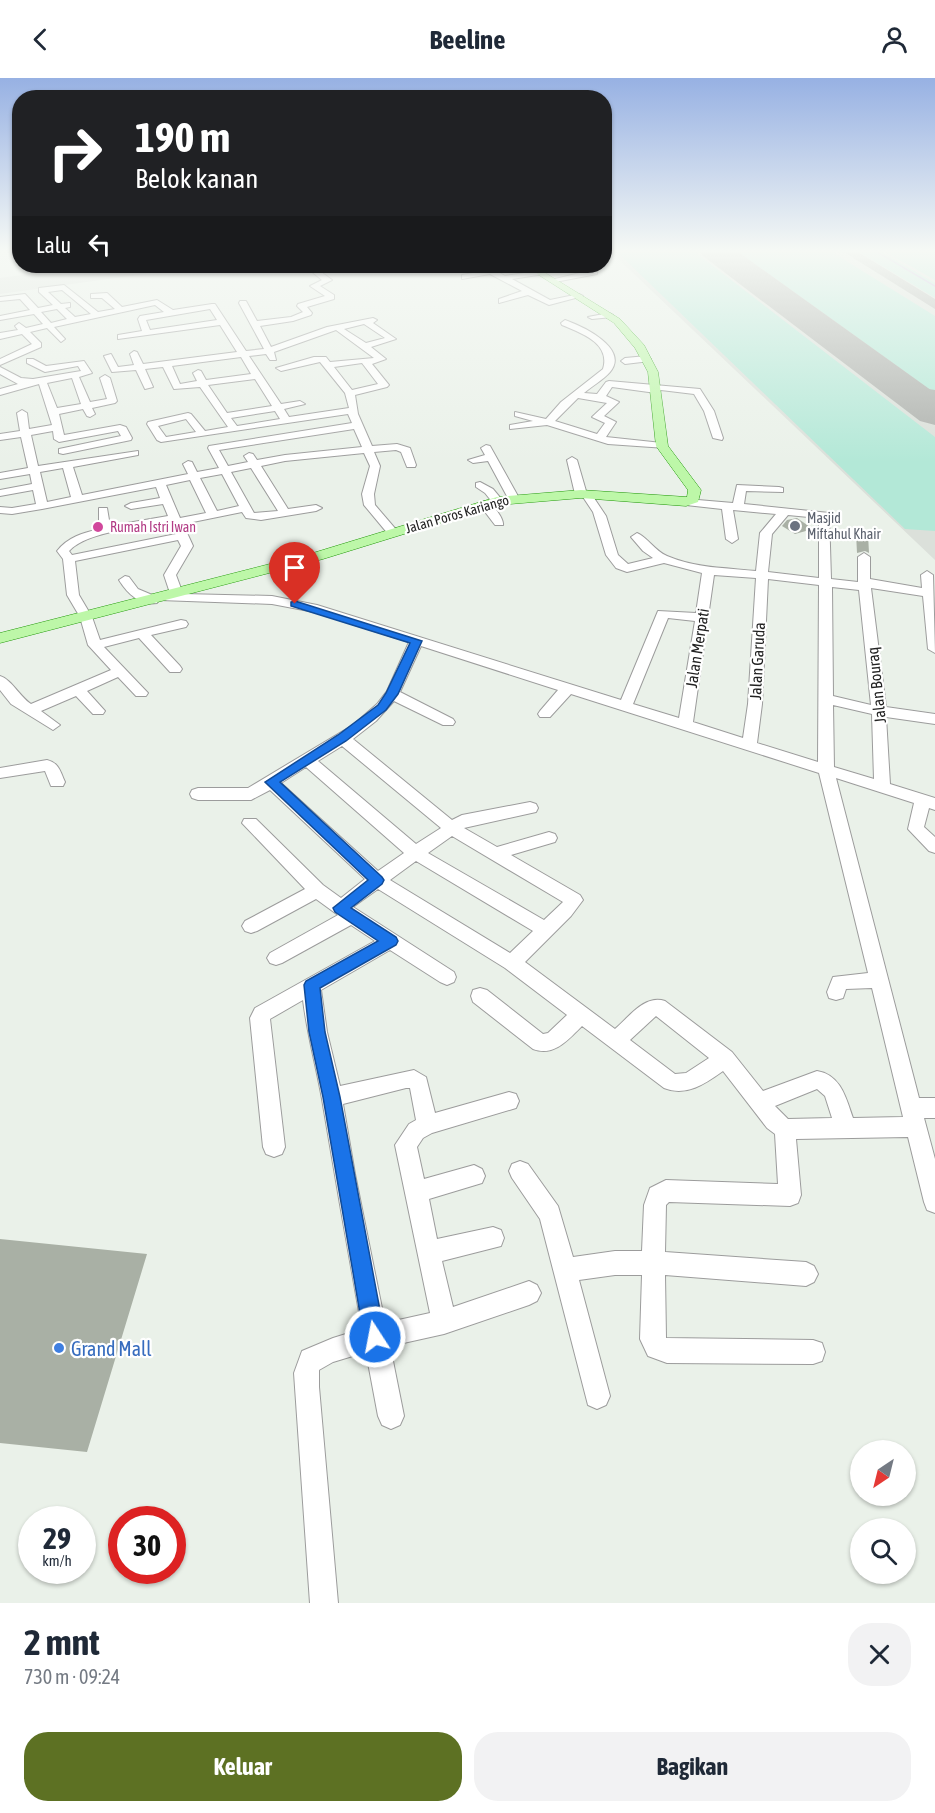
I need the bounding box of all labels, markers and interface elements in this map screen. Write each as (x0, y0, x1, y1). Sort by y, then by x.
icon: back (24, 23, 57, 56)
icon: person (878, 23, 911, 56)
text: Beeline (430, 24, 505, 55)
text: 190 m (135, 113, 230, 161)
icon: right (36, 114, 114, 192)
text: Belok kanan (135, 163, 258, 194)
icon: left (83, 228, 116, 261)
text: Lalu (36, 232, 71, 258)
street label: Jalan Poros Kariango (403, 492, 511, 536)
place label: Masjid Miftahul Khair (807, 510, 882, 542)
place label: Rumah Istri Iwan (110, 519, 196, 535)
marker: Masjid Miftahul Khair (788, 519, 802, 533)
marker: Rumah Istri Iwan (91, 520, 105, 534)
pin (269, 542, 320, 604)
icon: arrive (278, 551, 311, 584)
street label: Jalan Merpati (682, 607, 713, 689)
street label: Jalan Garuda (746, 622, 768, 700)
street label: Jalan Bouraq (863, 646, 890, 724)
position arrow (343, 1305, 407, 1369)
place label: Grand Mall (71, 1337, 152, 1360)
marker: Grand Mall (52, 1341, 66, 1355)
north arrow (850, 1440, 916, 1506)
map controls (850, 1440, 916, 1584)
speed limit sign: 30 (108, 1506, 186, 1584)
button: search (850, 1518, 916, 1584)
text: 29 (43, 1521, 71, 1555)
text: km/h (42, 1552, 72, 1569)
text: 2 mnt (24, 1621, 100, 1663)
button: close (848, 1623, 911, 1686)
text: 730 m · 09:24 (24, 1665, 120, 1688)
button: Keluar (24, 1732, 462, 1801)
button: Bagikan (474, 1732, 911, 1801)

